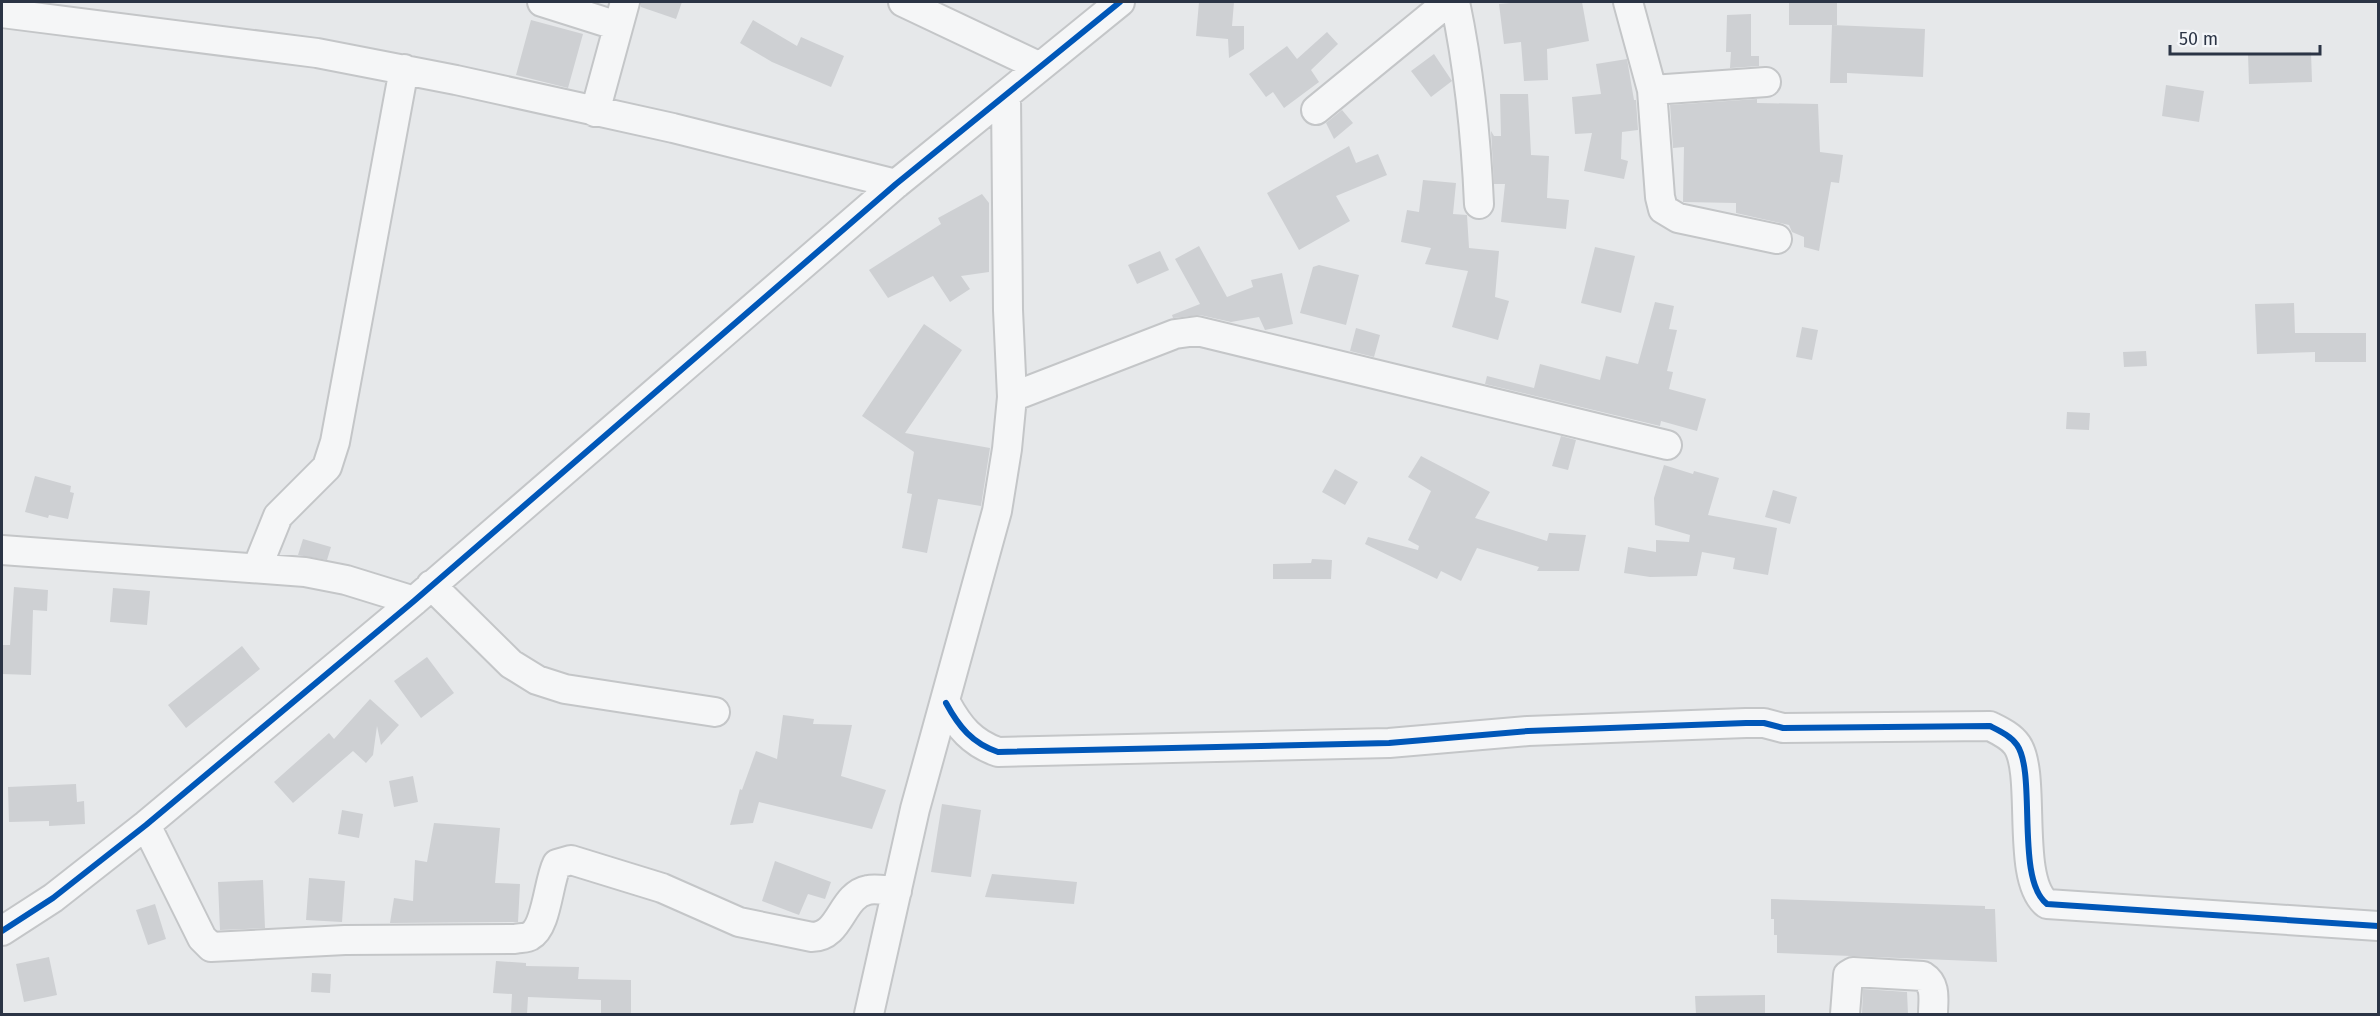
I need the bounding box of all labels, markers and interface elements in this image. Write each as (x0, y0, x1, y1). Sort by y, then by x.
scale bar (2170, 18, 2320, 56)
text: 50 m (2179, 28, 2218, 50)

